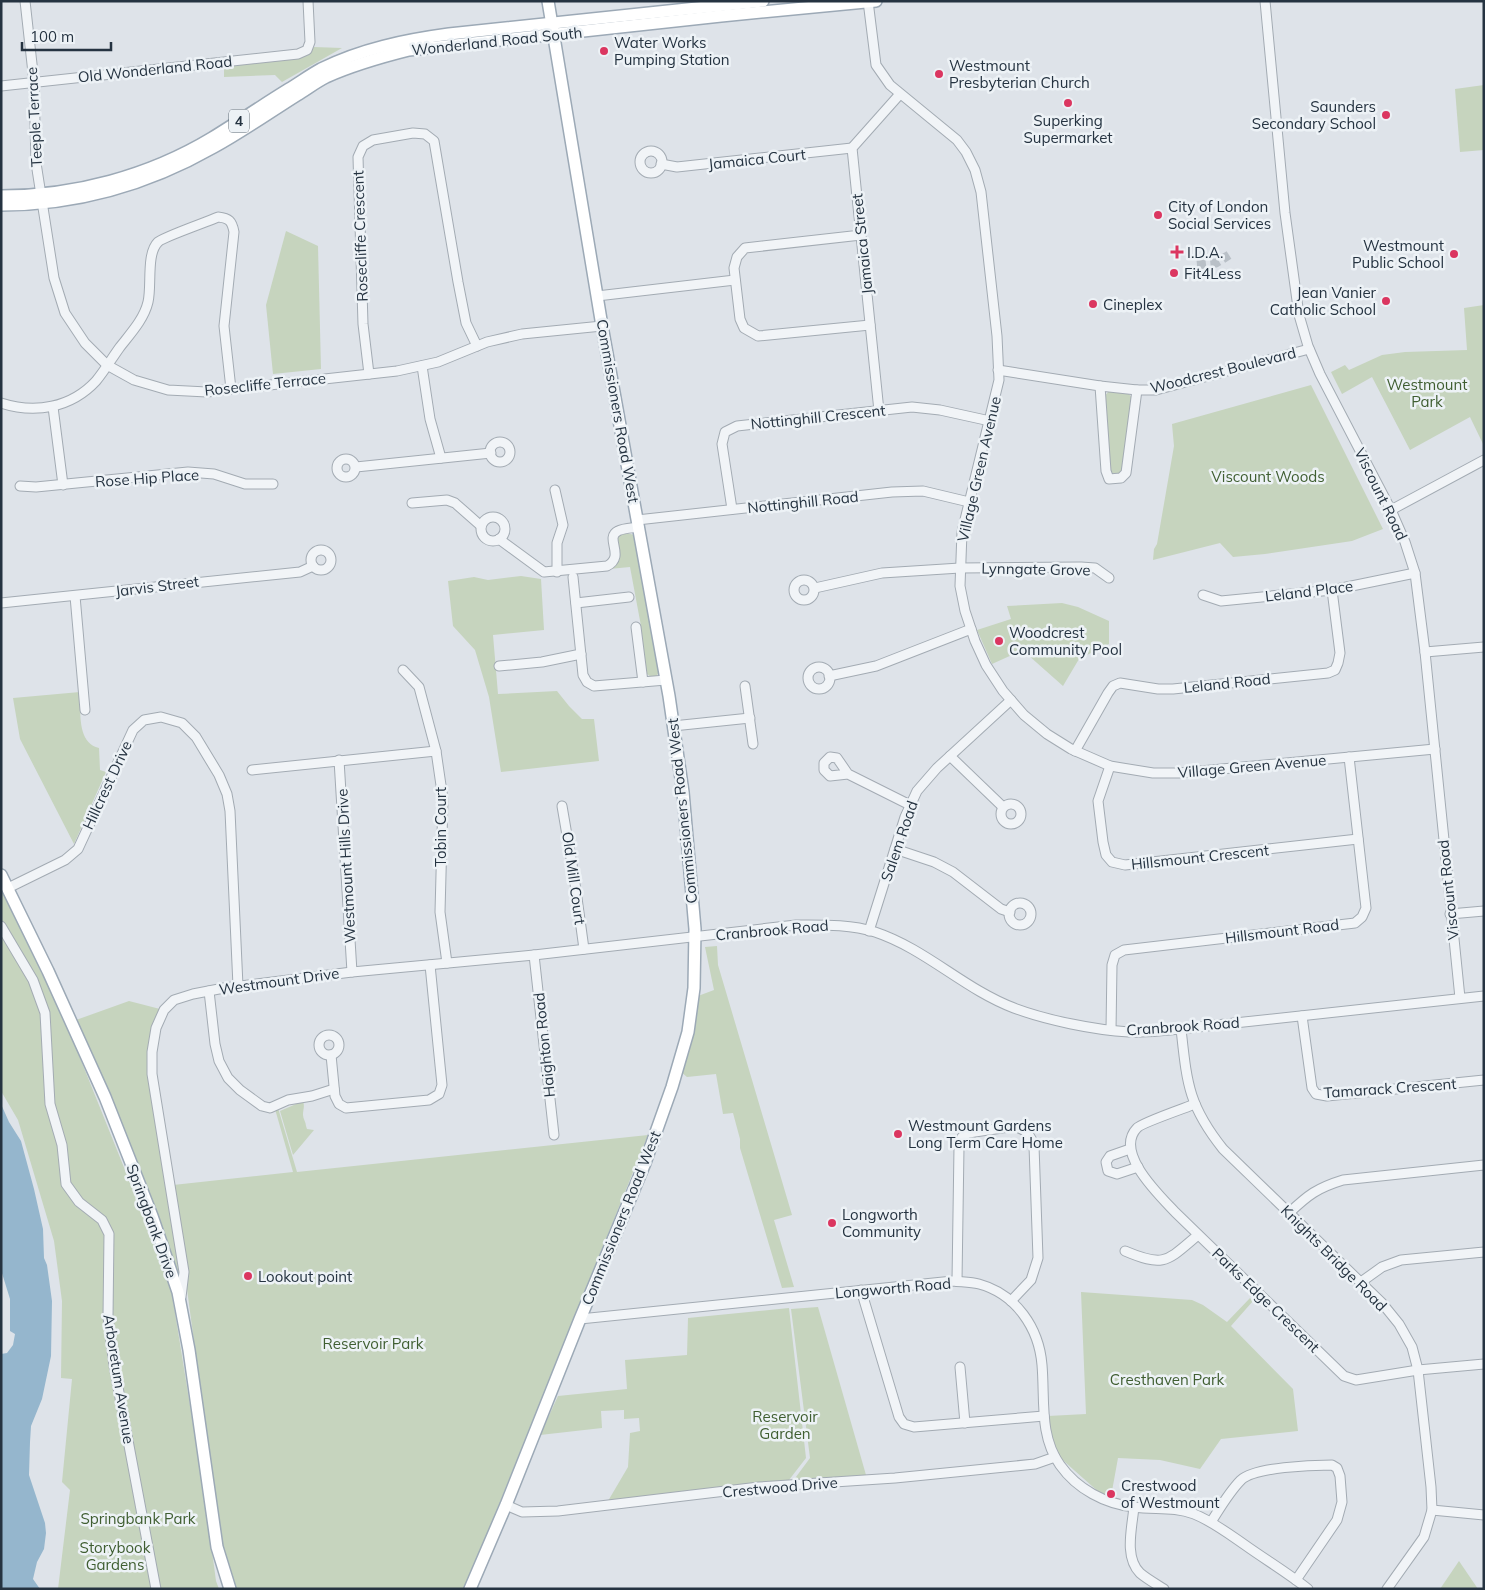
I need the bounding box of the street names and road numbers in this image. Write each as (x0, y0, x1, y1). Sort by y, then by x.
street label: Wonderland Road South (411, 23, 583, 59)
street label: Old Wonderland Road (77, 51, 233, 87)
street label: Teeple Terrace (22, 66, 46, 168)
road number: 4 (229, 110, 249, 132)
street label: Jamaica Court (707, 144, 807, 174)
street label: Rosecliffe Crescent (348, 170, 372, 302)
street label: Jamaica Street (847, 193, 877, 295)
street label: Commissioners Road West (592, 318, 644, 504)
street label: Woodcrest Boulevard (1148, 343, 1298, 397)
street label: Rosecliffe Terrace (203, 368, 327, 400)
street label: Village Green Avenue (953, 394, 1005, 544)
street label: Nottinghill Crescent (750, 400, 886, 434)
street label: Viscount Road (1350, 445, 1412, 543)
street label: Rose Hip Place (94, 465, 200, 491)
street label: Nottinghill Road (747, 487, 859, 517)
street label: Lynngate Grove (981, 559, 1091, 579)
street label: Jarvis Street (114, 571, 200, 601)
street label: Leland Place (1264, 576, 1354, 606)
street label: Leland Road (1183, 669, 1271, 697)
street label: Commissioners Road West (663, 717, 701, 905)
street label: Hillcrest Drive (78, 738, 136, 832)
street label: Village Green Avenue (1177, 750, 1327, 782)
street label: Tobin Court (431, 787, 450, 867)
street label: Westmount Hills Drive (332, 788, 360, 944)
street label: Salem Road (876, 798, 922, 884)
street label: Old Mill Court (558, 830, 590, 926)
street label: Viscount Road (1433, 839, 1463, 941)
street label: Hillsmount Crescent (1130, 840, 1270, 874)
street label: Hillsmount Road (1224, 915, 1340, 947)
street label: Cranbrook Road (715, 916, 829, 944)
street label: Westmount Drive (218, 963, 340, 999)
street label: Haighton Road (529, 992, 559, 1098)
street label: Cranbrook Road (1126, 1013, 1240, 1039)
street label: Tamarack Crescent (1323, 1074, 1457, 1102)
street label: Commissioners Road West (577, 1128, 665, 1308)
street label: Springbank Drive (123, 1161, 181, 1281)
street label: Knights Bridge Road (1277, 1201, 1391, 1315)
street label: Parks Edge Crescent (1208, 1244, 1324, 1356)
street label: Longworth Road (834, 1273, 952, 1303)
street label: Arboretum Avenue (99, 1313, 139, 1445)
street label: Crestwood Drive (722, 1472, 838, 1502)

